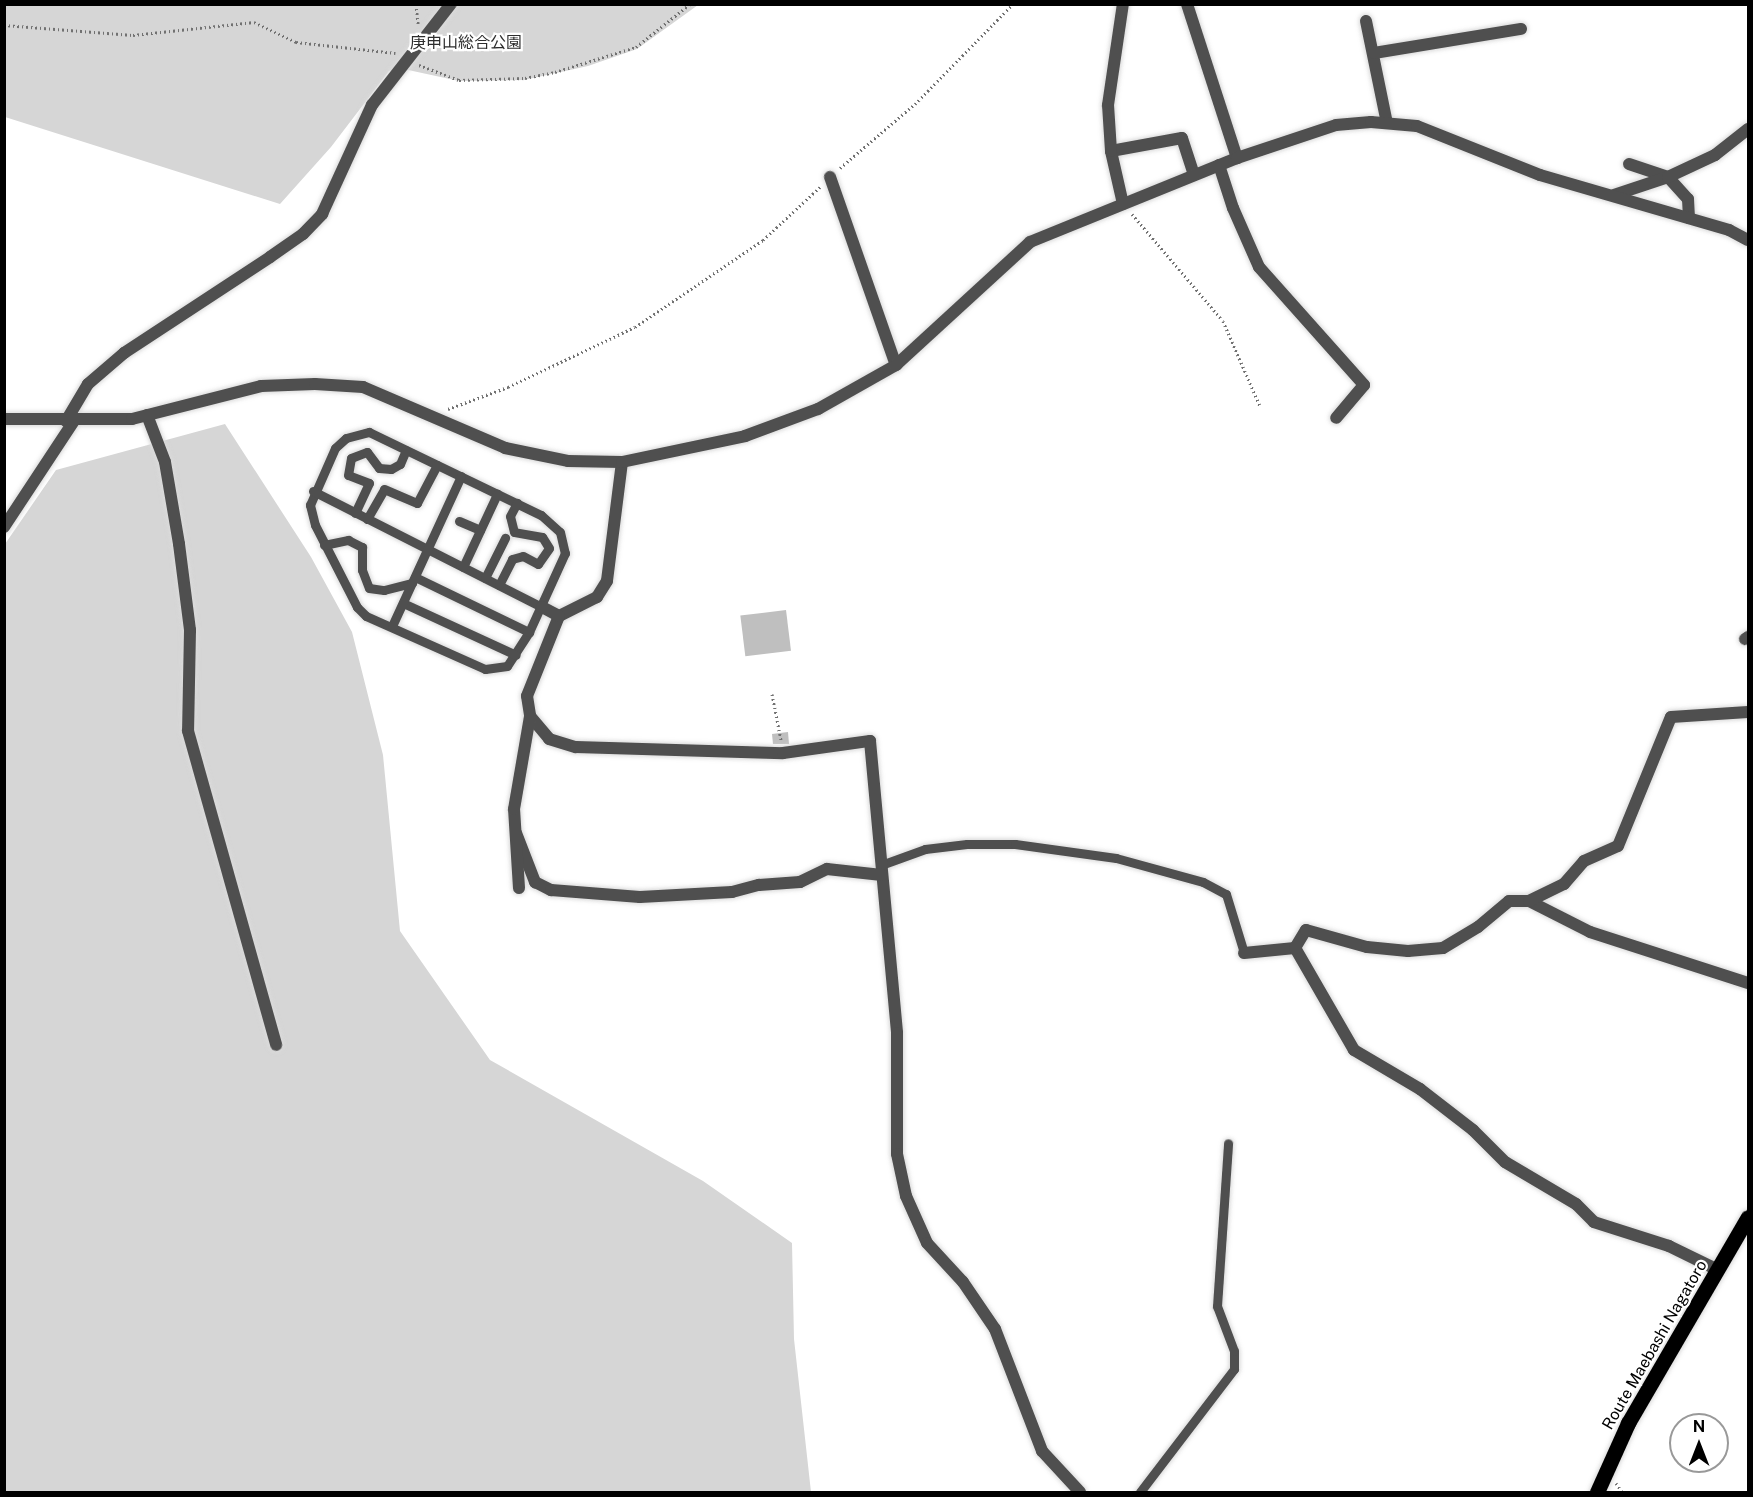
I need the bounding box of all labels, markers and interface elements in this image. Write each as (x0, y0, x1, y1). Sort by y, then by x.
park label: 庚申山総合公園 (410, 33, 522, 53)
street label: Route Maebashi Nagatoro (1599, 1257, 1711, 1433)
north arrow (1669, 1413, 1729, 1473)

